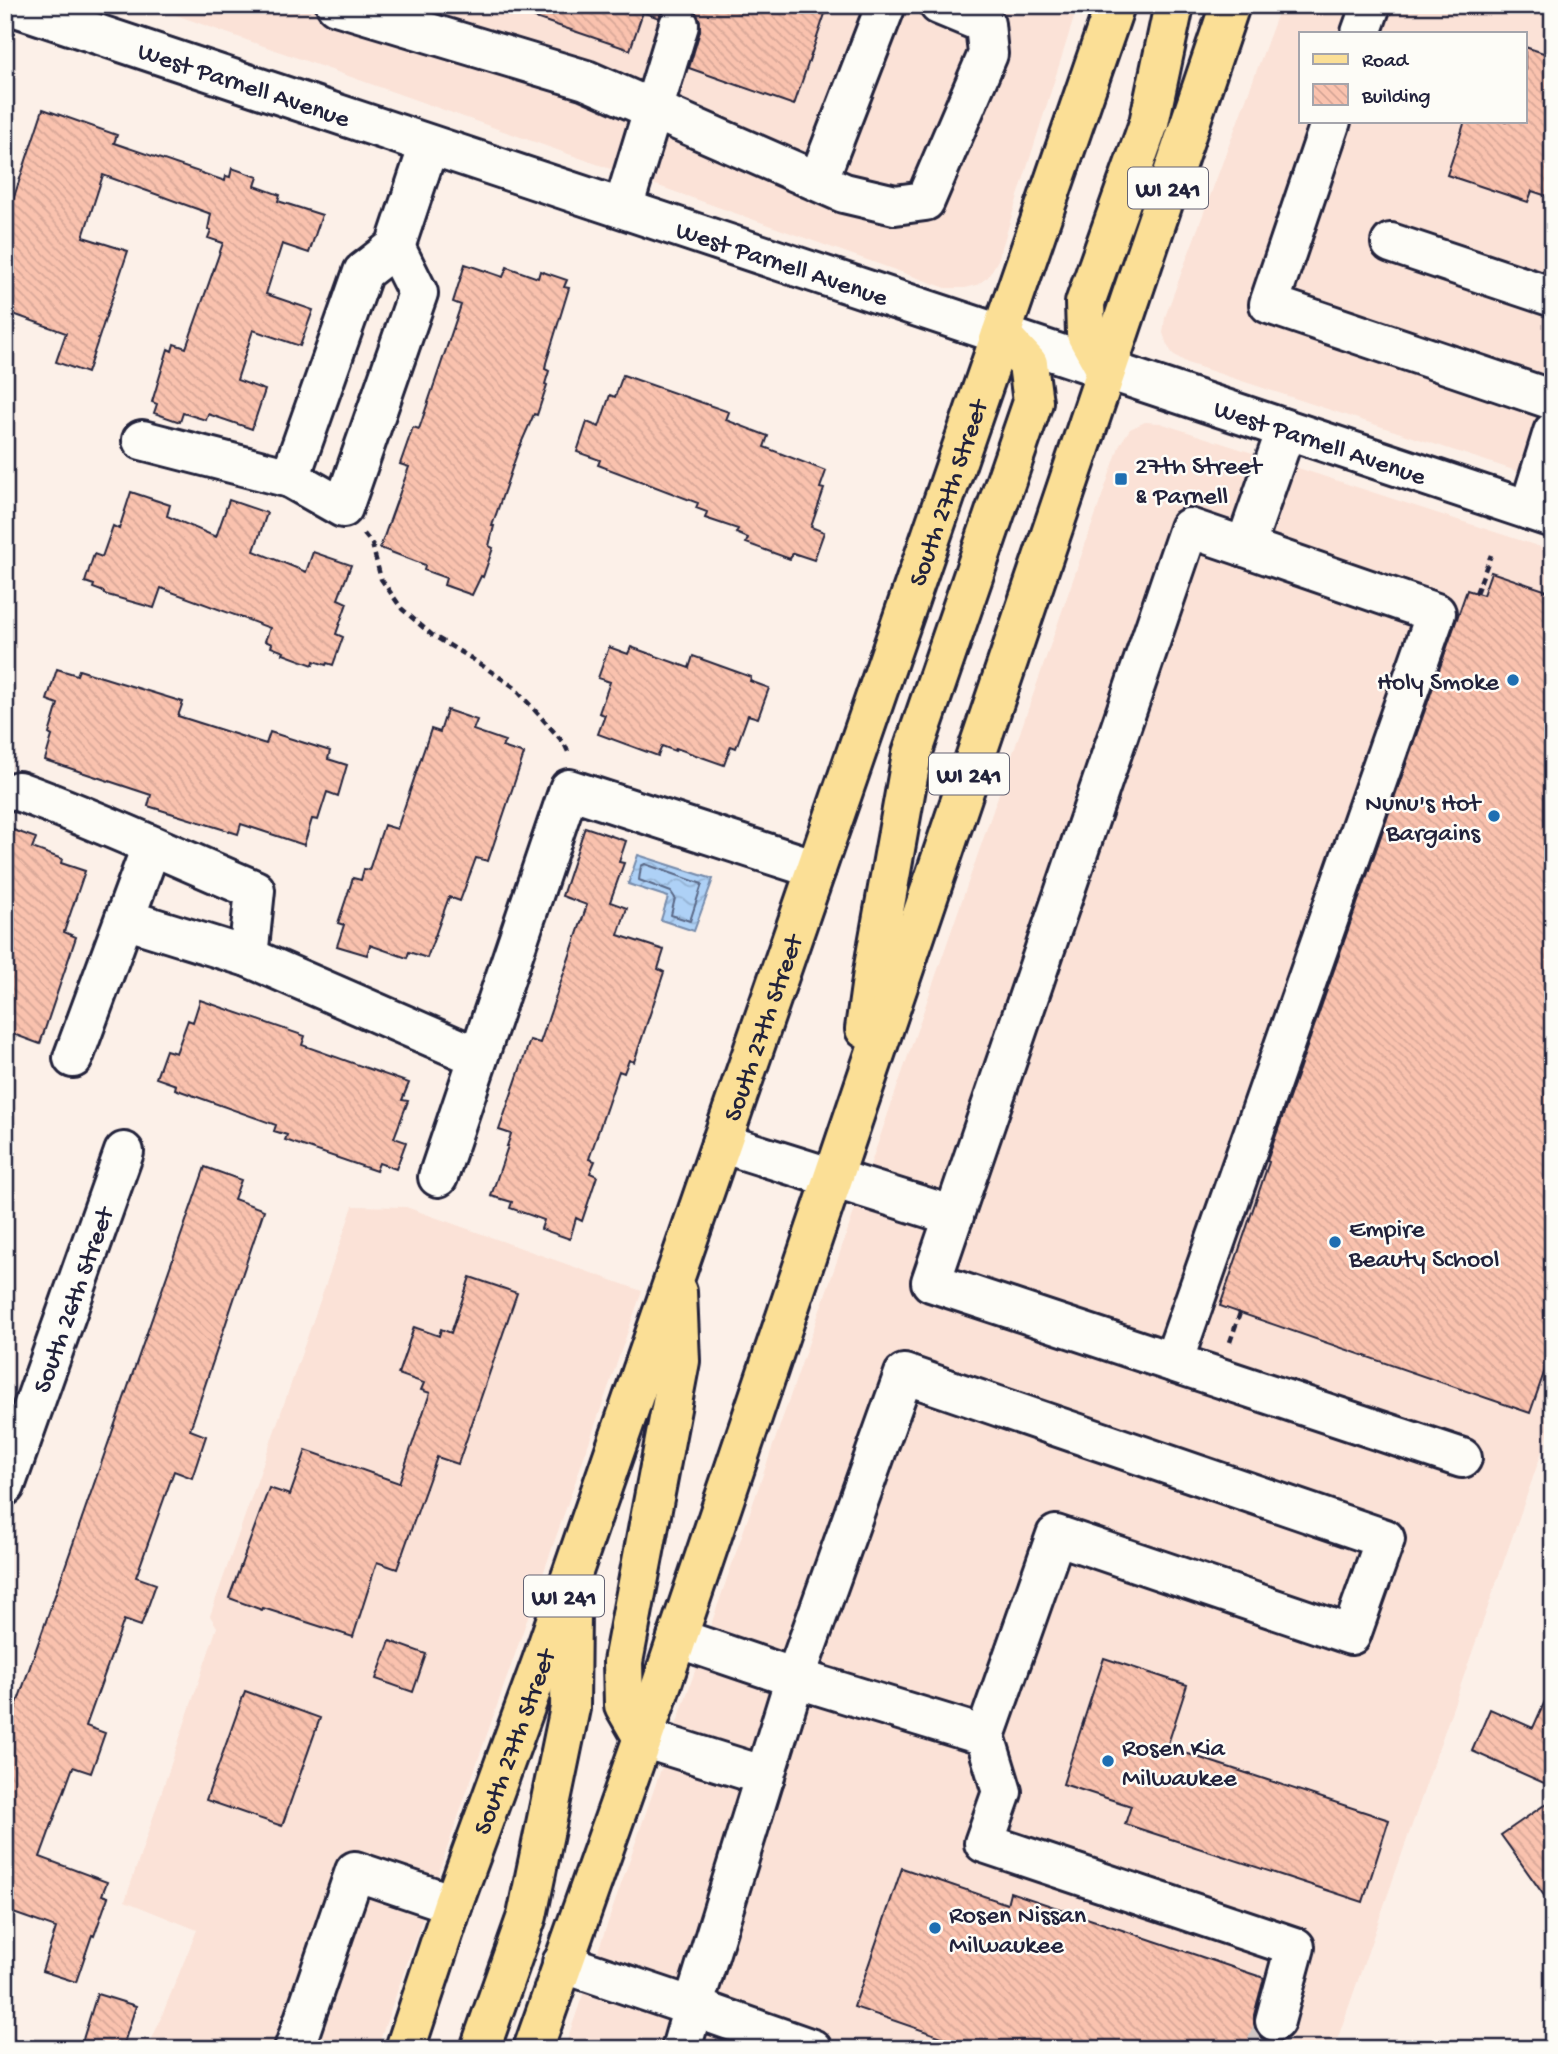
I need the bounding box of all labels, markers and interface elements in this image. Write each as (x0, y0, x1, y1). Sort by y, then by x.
legend (1299, 32, 1526, 122)
street label: West Parnell Avenue (133, 38, 354, 137)
text: Road (1362, 50, 1410, 75)
text: Building (1361, 86, 1431, 111)
road number: WI 241 (1128, 168, 1208, 208)
street label: West Parnell Avenue (671, 216, 892, 316)
street label: South 27th Street (904, 395, 998, 591)
street label: West Parnell Avenue (1209, 395, 1430, 495)
place label: 27th Street & Parnell (1135, 453, 1264, 514)
marker: 27th Street & Parnell (1113, 471, 1129, 487)
place label: Holy Smoke (1377, 669, 1500, 700)
marker: Holy Smoke (1505, 672, 1521, 688)
road number: WI 241 (929, 754, 1009, 794)
place label: Nunu's Hot Bargains (1365, 790, 1482, 851)
marker: Nunu's Hot Bargains (1486, 808, 1502, 824)
street label: South 27th Street (719, 929, 813, 1126)
street label: South 26th Street (28, 1202, 124, 1398)
place label: Empire Beauty School (1348, 1216, 1500, 1277)
marker: Empire Beauty School (1327, 1234, 1343, 1250)
road number: WI 241 (524, 1576, 604, 1616)
street label: South 27th Street (469, 1644, 566, 1840)
place label: Rosen Kia Milwaukee (1122, 1735, 1237, 1796)
marker: Rosen Kia Milwaukee (1100, 1753, 1116, 1769)
place label: Rosen Nissan Milwaukee (949, 1902, 1087, 1963)
marker: Rosen Nissan Milwaukee (927, 1920, 943, 1936)

